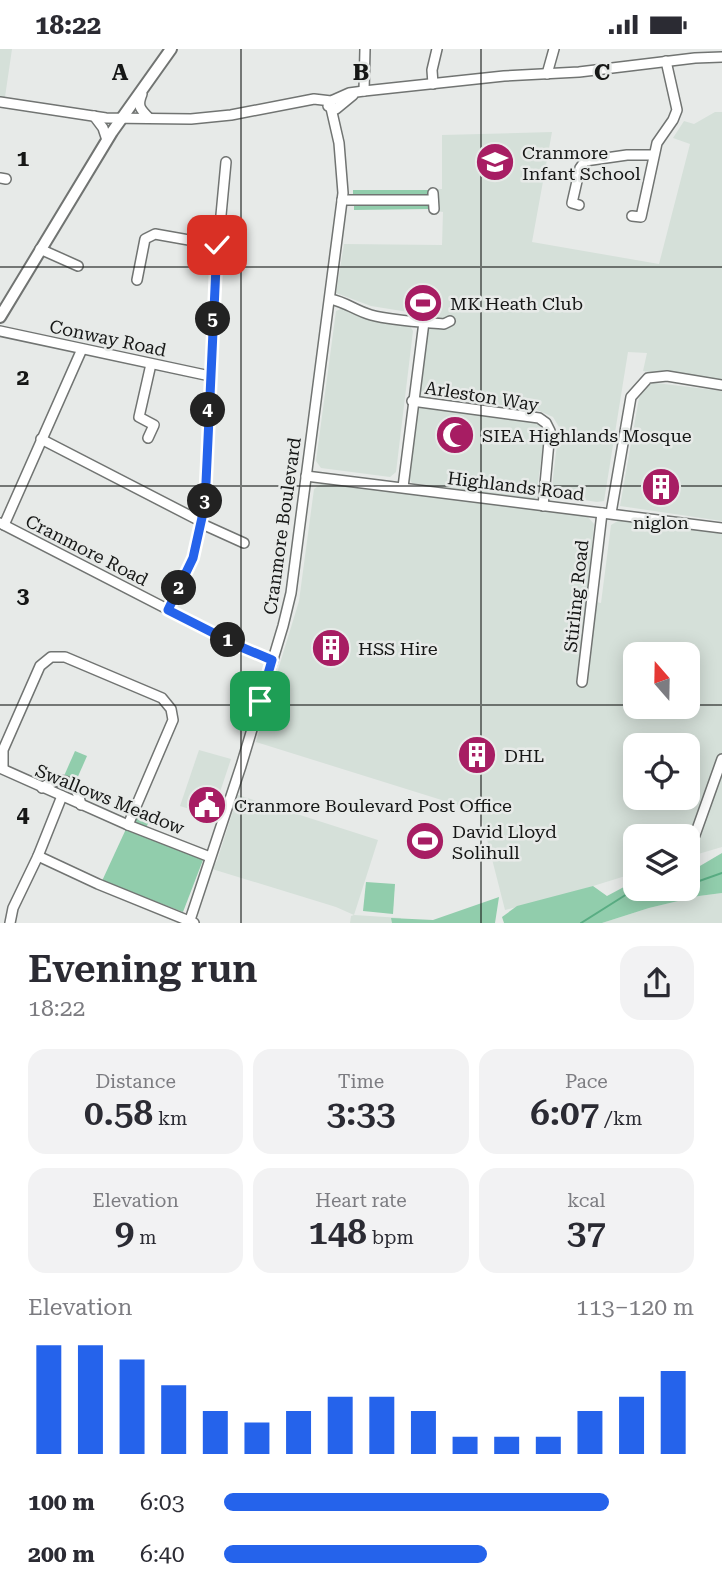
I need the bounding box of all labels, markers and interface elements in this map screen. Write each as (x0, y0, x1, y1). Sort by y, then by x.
text: 18:22 (35, 10, 101, 40)
text: A (112, 59, 129, 86)
text: B (353, 59, 369, 86)
text: C (594, 59, 610, 86)
school or university icon: Cranmore Infant School (474, 141, 516, 183)
place label: Cranmore Infant School (522, 142, 641, 184)
text: 1 (17, 145, 30, 172)
pin (187, 215, 247, 275)
icon: check (198, 226, 236, 264)
sports icon: MK Heath Club (402, 282, 444, 324)
place label: MK Heath Club (450, 293, 583, 314)
pin: 5 (196, 301, 230, 337)
text: 5 (207, 307, 218, 330)
street label: Conway Road (48, 315, 169, 361)
text: 2 (17, 364, 29, 391)
street label: Arleston Way (423, 377, 541, 415)
pin: 4 (190, 393, 226, 427)
text: 4 (202, 398, 213, 421)
mosque icon: SIEA Highlands Mosque (434, 414, 476, 456)
place label: SIEA Highlands Mosque (482, 425, 692, 446)
street label: Cranmore Boulevard (259, 435, 305, 616)
building icon: niglon (640, 466, 682, 508)
street label: Highlands Road (446, 467, 586, 505)
pin: 3 (188, 483, 222, 519)
text: 3 (199, 489, 210, 512)
street label: Cranmore Road (22, 510, 152, 590)
place label: niglon (633, 512, 689, 533)
street label: Stirling Road (560, 538, 592, 653)
pin: 2 (162, 571, 196, 605)
text: 2 (173, 576, 184, 599)
text: 3 (17, 582, 30, 609)
pin: 1 (210, 623, 246, 657)
building icon: HSS Hire (310, 627, 352, 669)
text: 1 (222, 628, 233, 651)
place label: HSS Hire (358, 638, 438, 659)
north arrow (623, 642, 700, 719)
map controls (623, 642, 700, 901)
pin (230, 671, 290, 731)
icon: arrive (241, 682, 279, 720)
button: locate (623, 733, 700, 810)
building icon: DHL (456, 734, 498, 776)
place label: DHL (504, 745, 544, 766)
street label: Swallows Meadow (32, 760, 188, 839)
public building icon: Cranmore Boulevard Post Office (186, 784, 228, 826)
place label: Cranmore Boulevard Post Office (234, 795, 512, 816)
text: 4 (17, 801, 30, 828)
sports icon: David Lloyd Solihull (404, 820, 446, 862)
place label: David Lloyd Solihull (452, 821, 557, 863)
button: layers (623, 824, 700, 901)
button: share (620, 946, 694, 1020)
text: Evening run (28, 947, 257, 991)
text: 18:22 (28, 995, 85, 1022)
text: Distance (95, 1070, 176, 1093)
text: Time (338, 1070, 384, 1093)
text: Pace (565, 1070, 608, 1093)
text: 0.58 (84, 1093, 153, 1134)
text: 3:33 (326, 1093, 396, 1134)
text: 6:07 (530, 1093, 599, 1134)
text: km (153, 1107, 187, 1130)
text: /km (599, 1107, 642, 1130)
text: Elevation (93, 1189, 179, 1212)
text: Heart rate (315, 1189, 407, 1212)
text: kcal (567, 1189, 605, 1212)
text: 9 (115, 1212, 134, 1253)
text: 148 (308, 1212, 367, 1253)
text: 37 (567, 1212, 606, 1253)
text: m (134, 1226, 157, 1249)
text: bpm (367, 1226, 414, 1249)
text: Elevation (28, 1294, 132, 1321)
text: 113–120 m (576, 1294, 694, 1321)
text: 100 m (28, 1489, 95, 1516)
text: 6:03 (140, 1489, 185, 1516)
text: 200 m (28, 1541, 95, 1568)
text: 6:40 (140, 1541, 185, 1568)

